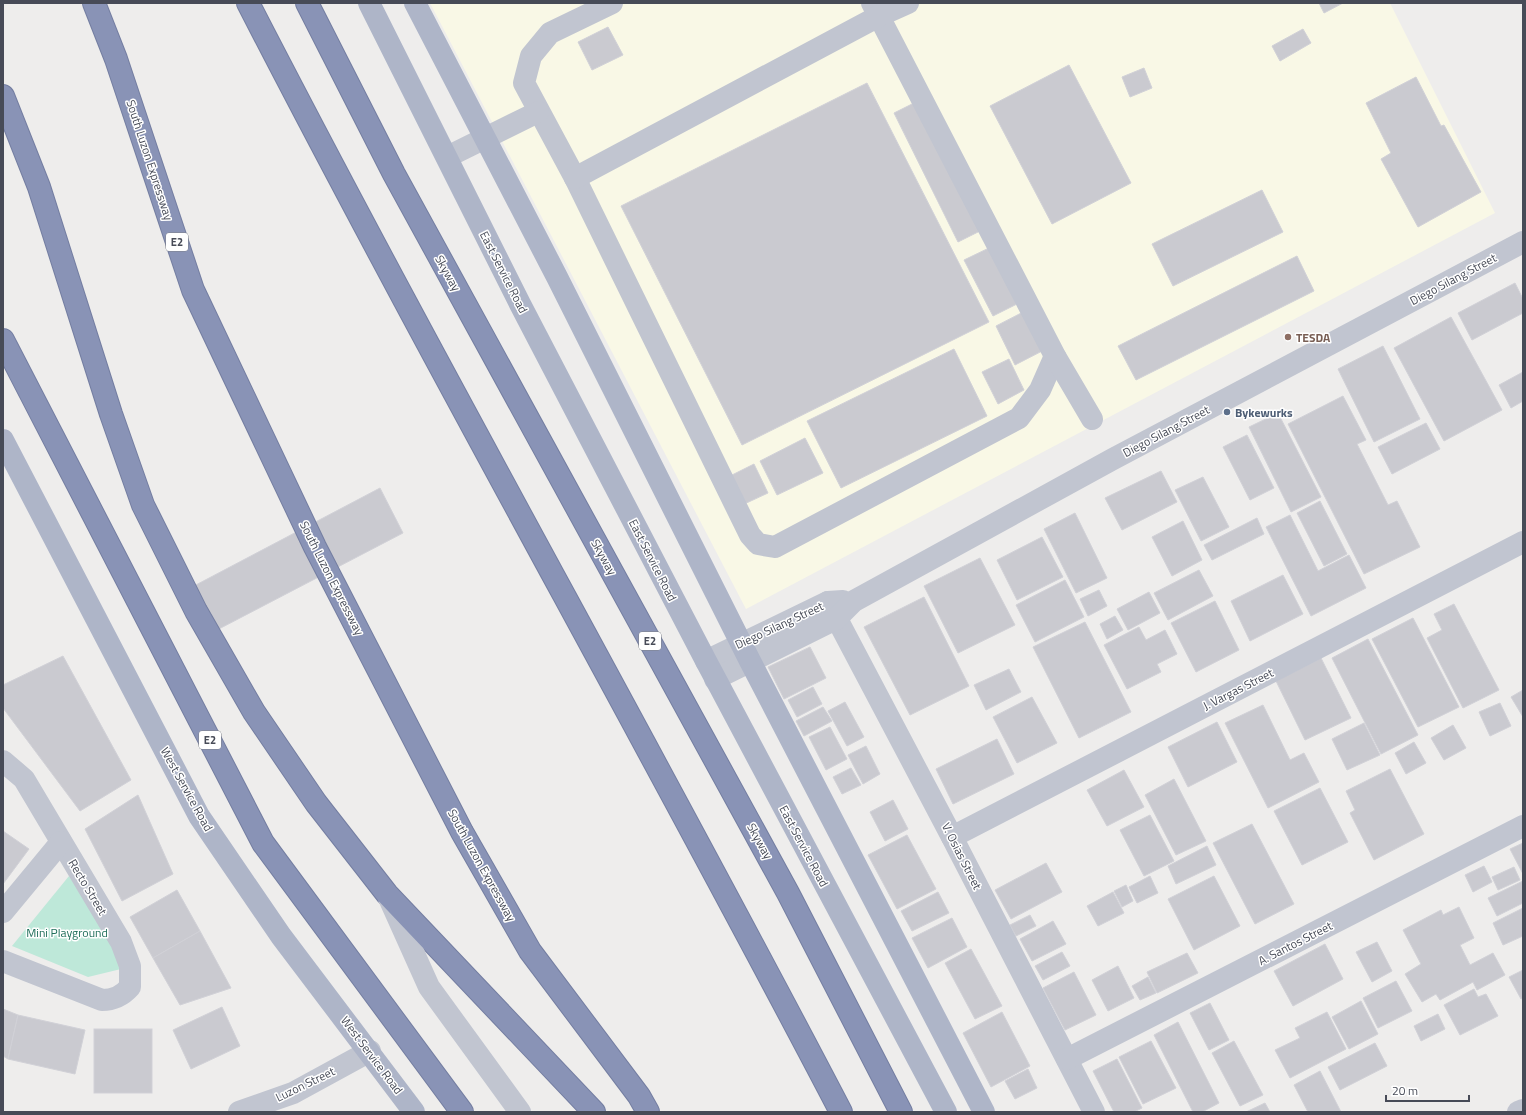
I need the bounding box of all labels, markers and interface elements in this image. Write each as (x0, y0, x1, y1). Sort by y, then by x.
street label: South Luzon Expressway (122, 97, 179, 223)
street label: East Service Road (475, 228, 533, 316)
road number: E2 (166, 233, 188, 251)
street label: Diego Silang Street (1406, 248, 1500, 310)
street label: Skyway (430, 251, 466, 295)
place label: TESDA (1296, 328, 1331, 347)
marker: TESDA (1283, 332, 1293, 342)
street label: Diego Silang Street (1119, 400, 1213, 462)
place label: Bykewurks (1235, 403, 1293, 422)
marker: Bykewurks (1222, 407, 1232, 417)
street label: East Service Road (624, 516, 682, 604)
street label: South Luzon Expressway (295, 518, 369, 639)
street label: Skyway (586, 535, 622, 579)
street label: Diego Silang Street (732, 596, 827, 654)
road number: E2 (639, 632, 661, 650)
street label: J. Vargas Street (1199, 663, 1277, 715)
road number: E2 (199, 731, 221, 749)
street label: West Service Road (156, 743, 218, 835)
street label: East Service Road (774, 802, 834, 890)
street label: South Luzon Expressway (443, 805, 521, 925)
street label: Skyway (742, 819, 778, 863)
street label: V. Osias Street (937, 819, 987, 893)
street label: Recto Street (64, 855, 113, 919)
street label: A. Santos Street (1255, 916, 1336, 970)
park label: Mini Playground (26, 923, 108, 942)
street label: West Service Road (336, 1012, 408, 1098)
street label: Luzon Street (272, 1061, 339, 1107)
scale bar (1386, 1077, 1469, 1103)
text: 20 m (1392, 1081, 1418, 1100)

